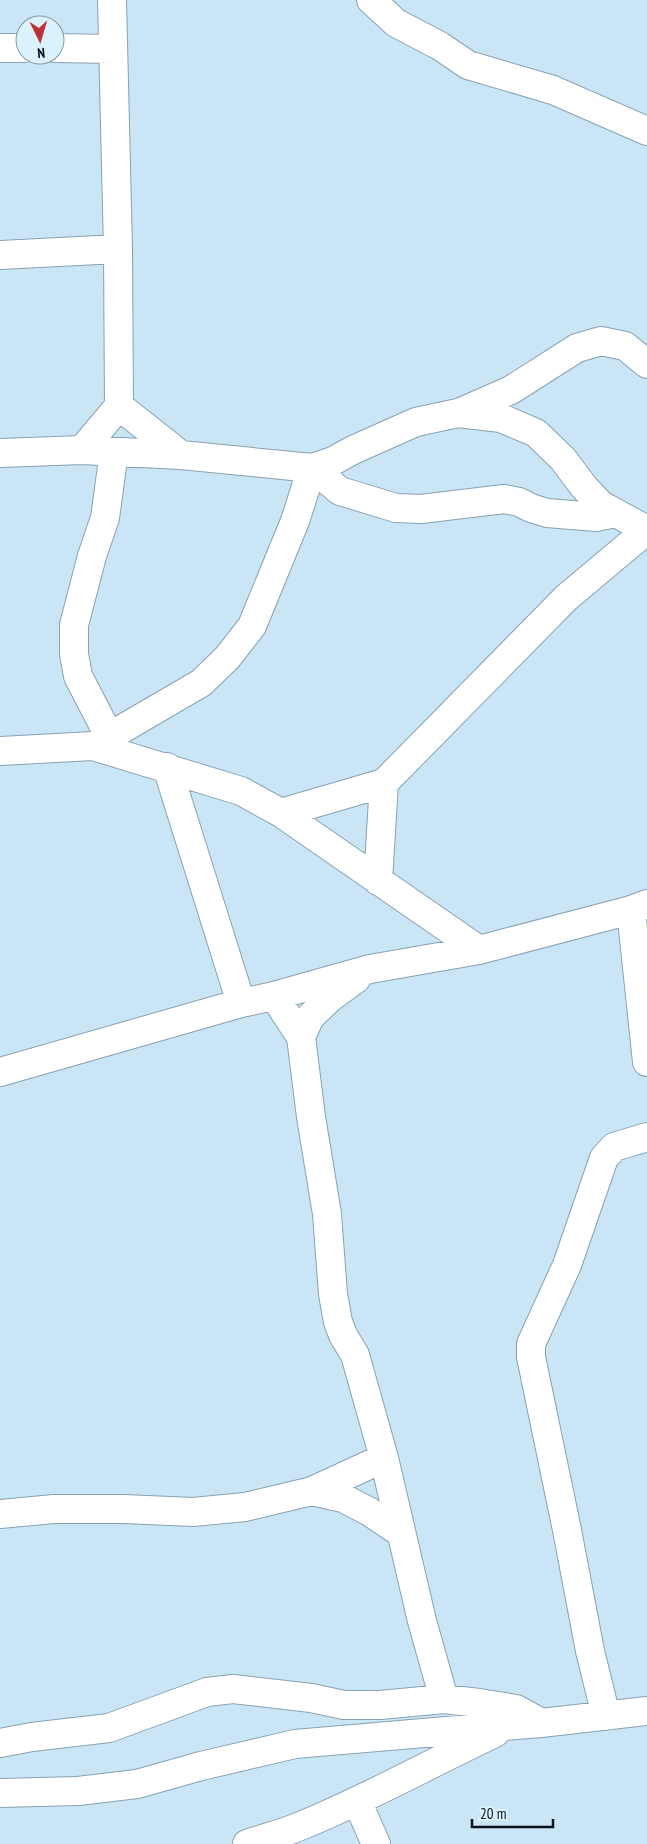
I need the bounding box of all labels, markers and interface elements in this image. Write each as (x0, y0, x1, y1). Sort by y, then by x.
north arrow (15, 15, 65, 65)
text: N (37, 44, 46, 62)
scale bar (472, 1796, 553, 1828)
text: 20 m (480, 1804, 506, 1823)

